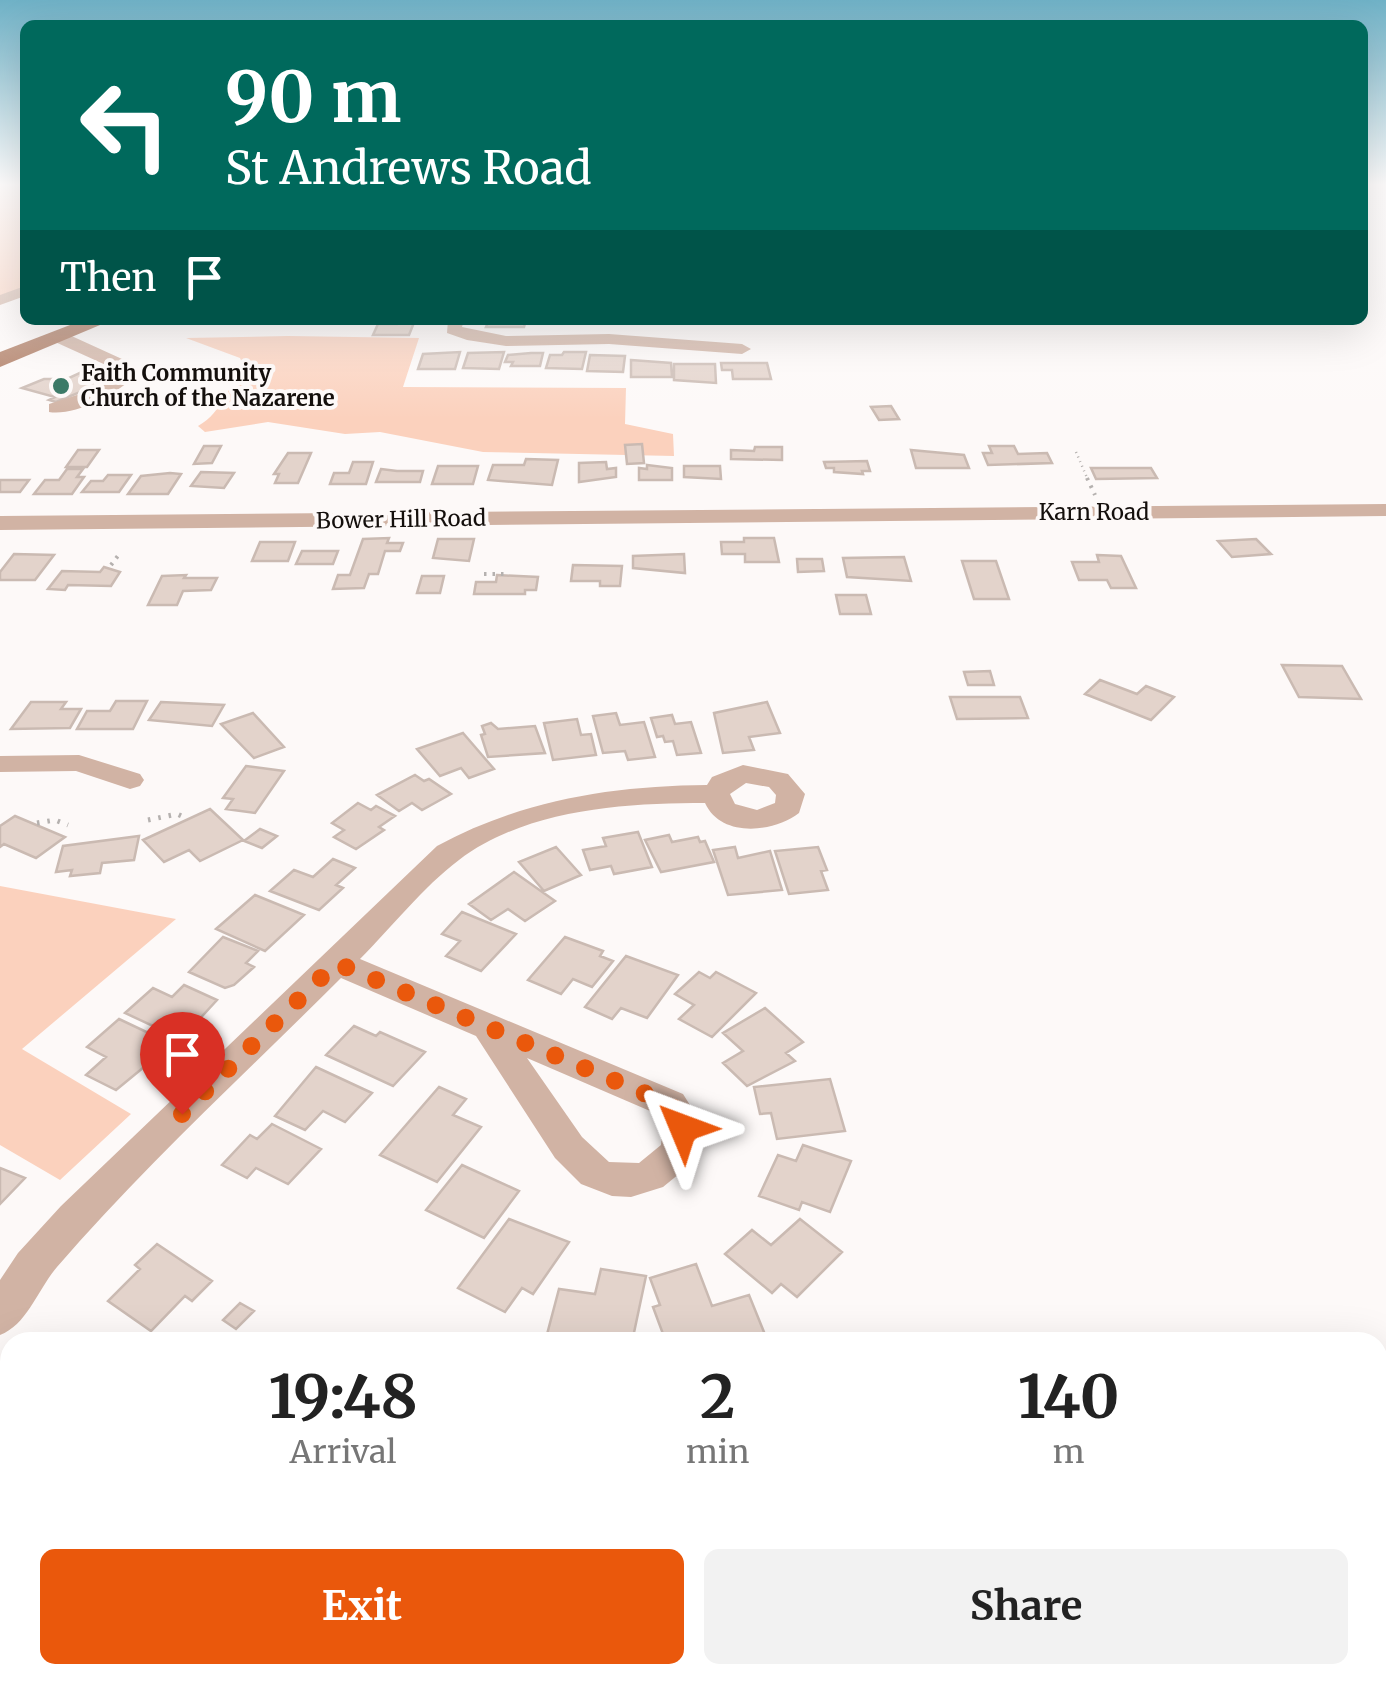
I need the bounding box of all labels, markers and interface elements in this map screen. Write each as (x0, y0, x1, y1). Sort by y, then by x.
text: 90 m (225, 53, 402, 141)
icon: left (60, 60, 190, 190)
text: St Andrews Road (225, 140, 592, 196)
icon: arrive (177, 250, 232, 305)
text: Then (60, 254, 157, 301)
place label: Faith Community Church of the Nazarene (81, 359, 335, 412)
marker: Faith Community Church of the Nazarene (50, 375, 72, 397)
street label: Karn Road (1039, 498, 1149, 526)
street label: Bower Hill Road (316, 504, 486, 534)
pin (140, 1012, 225, 1115)
icon: arrive (155, 1027, 210, 1082)
position arrow (631, 1076, 735, 1180)
text: 19:48 (268, 1359, 418, 1434)
text: 2 (700, 1359, 735, 1434)
text: 140 (1018, 1359, 1120, 1434)
text: Arrival (290, 1432, 396, 1472)
text: min (686, 1432, 749, 1472)
text: m (1053, 1432, 1085, 1472)
button: Exit (40, 1549, 684, 1664)
button: Share (704, 1549, 1348, 1664)

